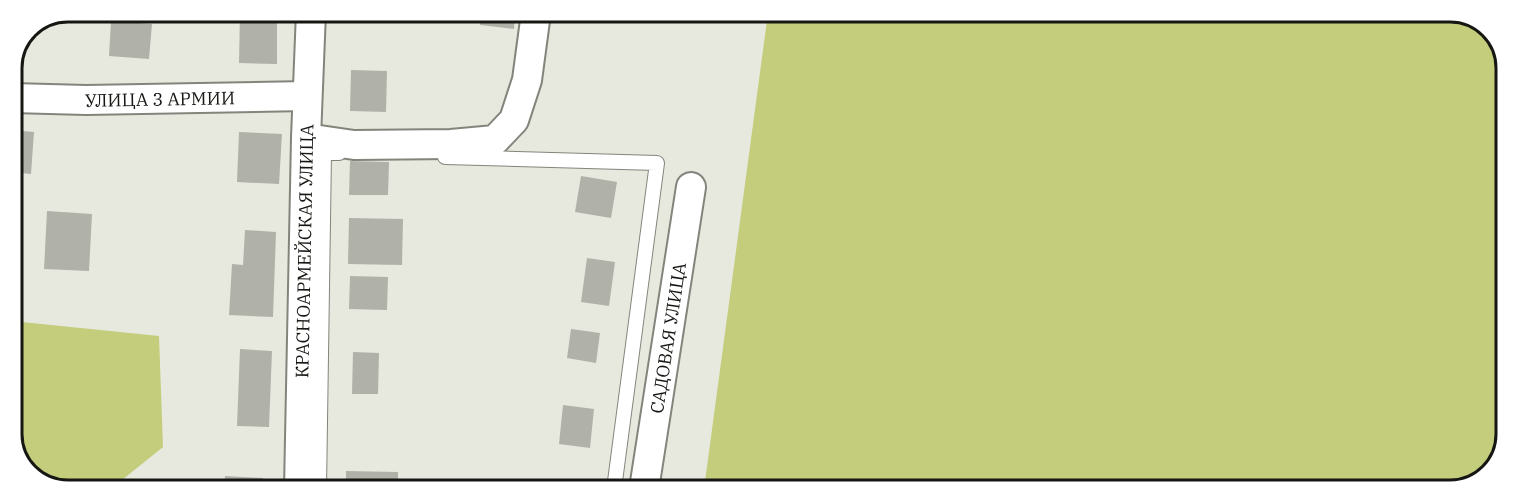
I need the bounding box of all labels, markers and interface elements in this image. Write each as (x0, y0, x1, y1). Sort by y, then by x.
street label: УЛИЦА 3 АРМИИ (85, 86, 235, 112)
street label: КРАСНОАРМЕЙСКАЯ УЛИЦА (290, 123, 318, 378)
street label: САДОВАЯ УЛИЦА (644, 260, 691, 415)

